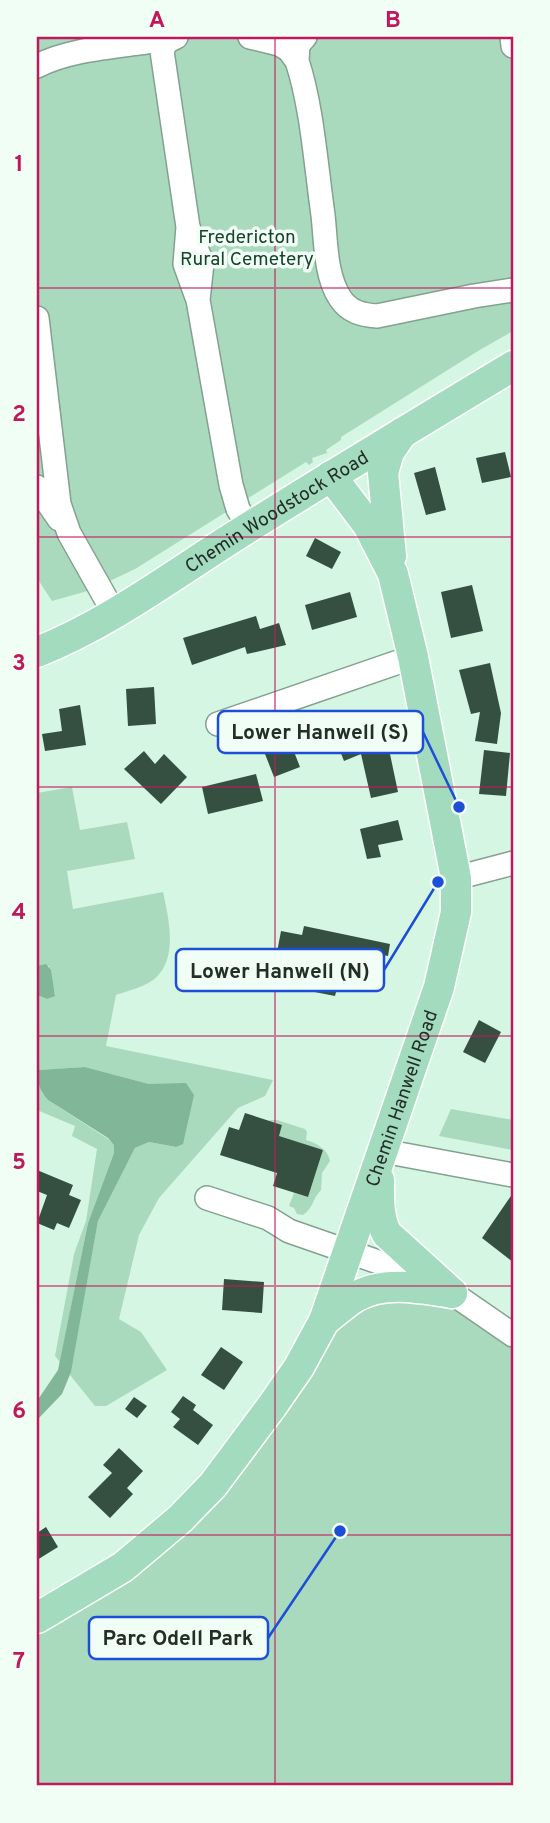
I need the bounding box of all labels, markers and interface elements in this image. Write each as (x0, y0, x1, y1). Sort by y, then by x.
text: A (149, 7, 165, 36)
text: B (385, 7, 401, 36)
text: 1 (14, 151, 24, 180)
park label: Fredericton Rural Cemetery (180, 226, 314, 272)
text: 2 (12, 401, 26, 430)
street label: Chemin Woodstock Road (181, 446, 373, 579)
text: 3 (12, 650, 26, 679)
callout: Lower Hanwell (S) (218, 711, 423, 753)
text: Lower Hanwell (S) (231, 720, 409, 747)
text: 4 (12, 899, 26, 928)
callout: Lower Hanwell (N) (176, 949, 384, 991)
text: Lower Hanwell (N) (190, 959, 370, 986)
street label: Chemin Hanwell Road (361, 1007, 444, 1190)
text: 5 (12, 1149, 26, 1178)
text: 6 (12, 1398, 26, 1427)
callout: Parc Odell Park (89, 1617, 268, 1659)
text: Parc Odell Park (103, 1626, 254, 1653)
text: 7 (13, 1648, 25, 1677)

